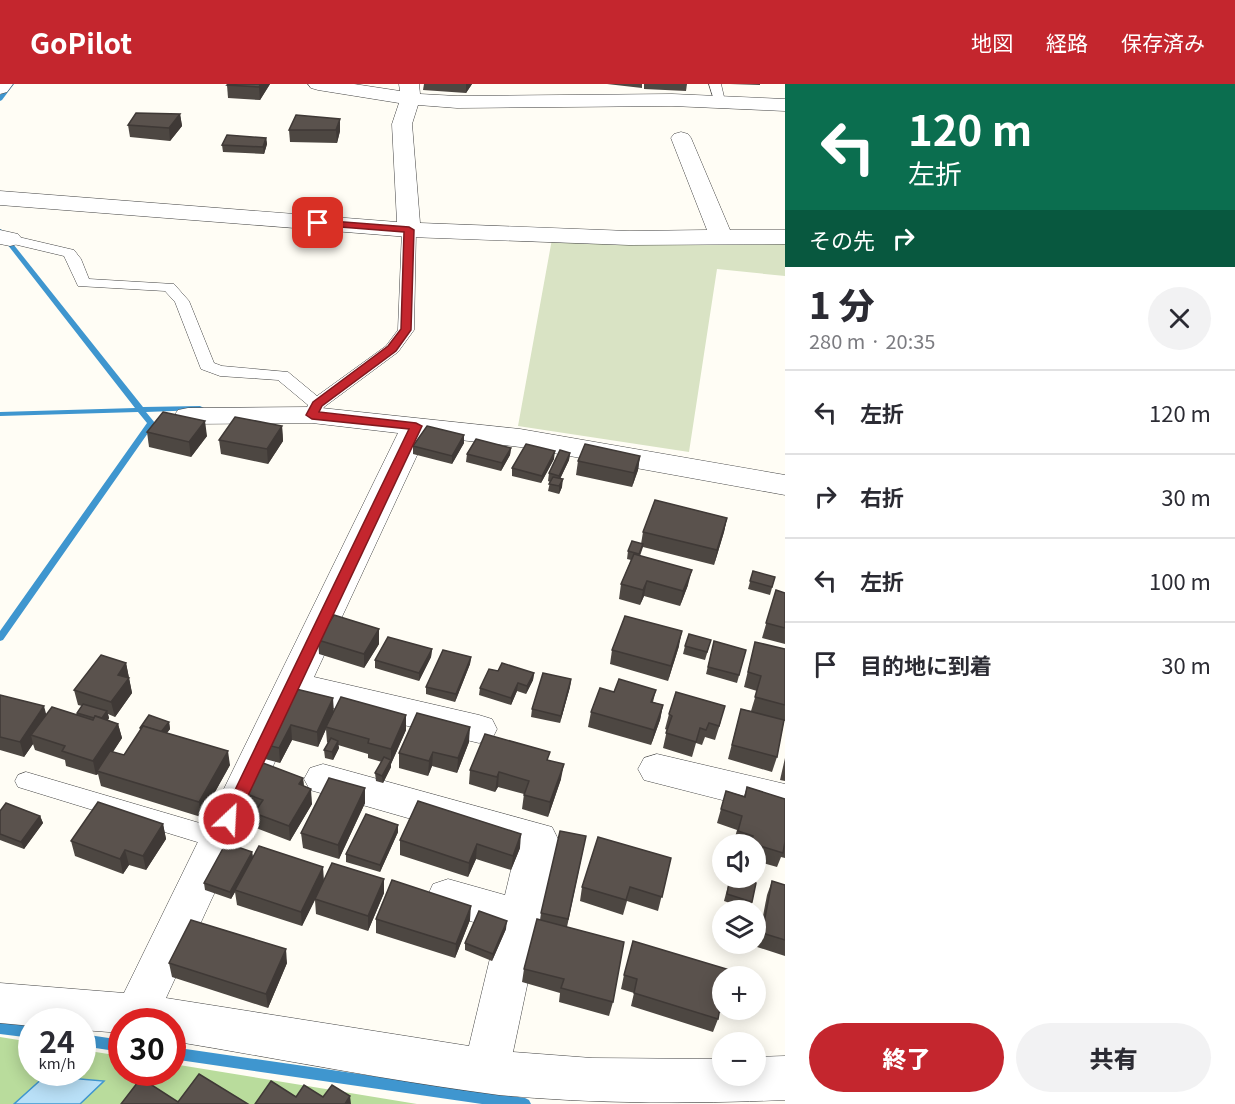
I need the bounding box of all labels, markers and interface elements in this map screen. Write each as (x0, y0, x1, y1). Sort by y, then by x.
text: GoPilot (30, 22, 132, 62)
text: 地図 (971, 27, 1013, 57)
text: 経路 (1046, 27, 1088, 57)
text: 保存済み (1121, 27, 1205, 57)
text: 120 m (908, 97, 1032, 158)
icon: left (809, 108, 887, 186)
text: 左折 (908, 153, 962, 192)
pin (292, 197, 343, 248)
icon: arrive (301, 206, 334, 239)
icon: right (887, 222, 920, 255)
text: その先 (809, 223, 875, 255)
text: 1 分 (809, 277, 875, 329)
button: close (1148, 287, 1211, 350)
text: 280 m · 20:35 (809, 326, 935, 355)
icon: left (809, 396, 842, 429)
text: 左折 (860, 396, 904, 428)
text: 120 m (1149, 396, 1211, 428)
icon: right (809, 480, 842, 513)
text: 右折 (860, 480, 904, 512)
text: 30 m (1161, 480, 1211, 512)
icon: left (809, 564, 842, 597)
text: 左折 (860, 564, 904, 596)
text: 100 m (1149, 564, 1211, 596)
icon: arrive (809, 648, 842, 681)
text: 目的地に到着 (860, 648, 992, 680)
text: 30 m (1161, 648, 1211, 680)
position arrow (197, 787, 261, 851)
map controls (712, 834, 766, 1086)
button: sound (712, 834, 766, 888)
button: layers (712, 900, 766, 954)
button: + (712, 966, 766, 1020)
speed limit sign: 30 (108, 1008, 186, 1086)
text: 24 (39, 1018, 75, 1062)
button: 終了 (809, 1023, 1004, 1092)
button: 共有 (1016, 1023, 1211, 1092)
button: − (712, 1032, 766, 1086)
text: km/h (38, 1052, 76, 1073)

